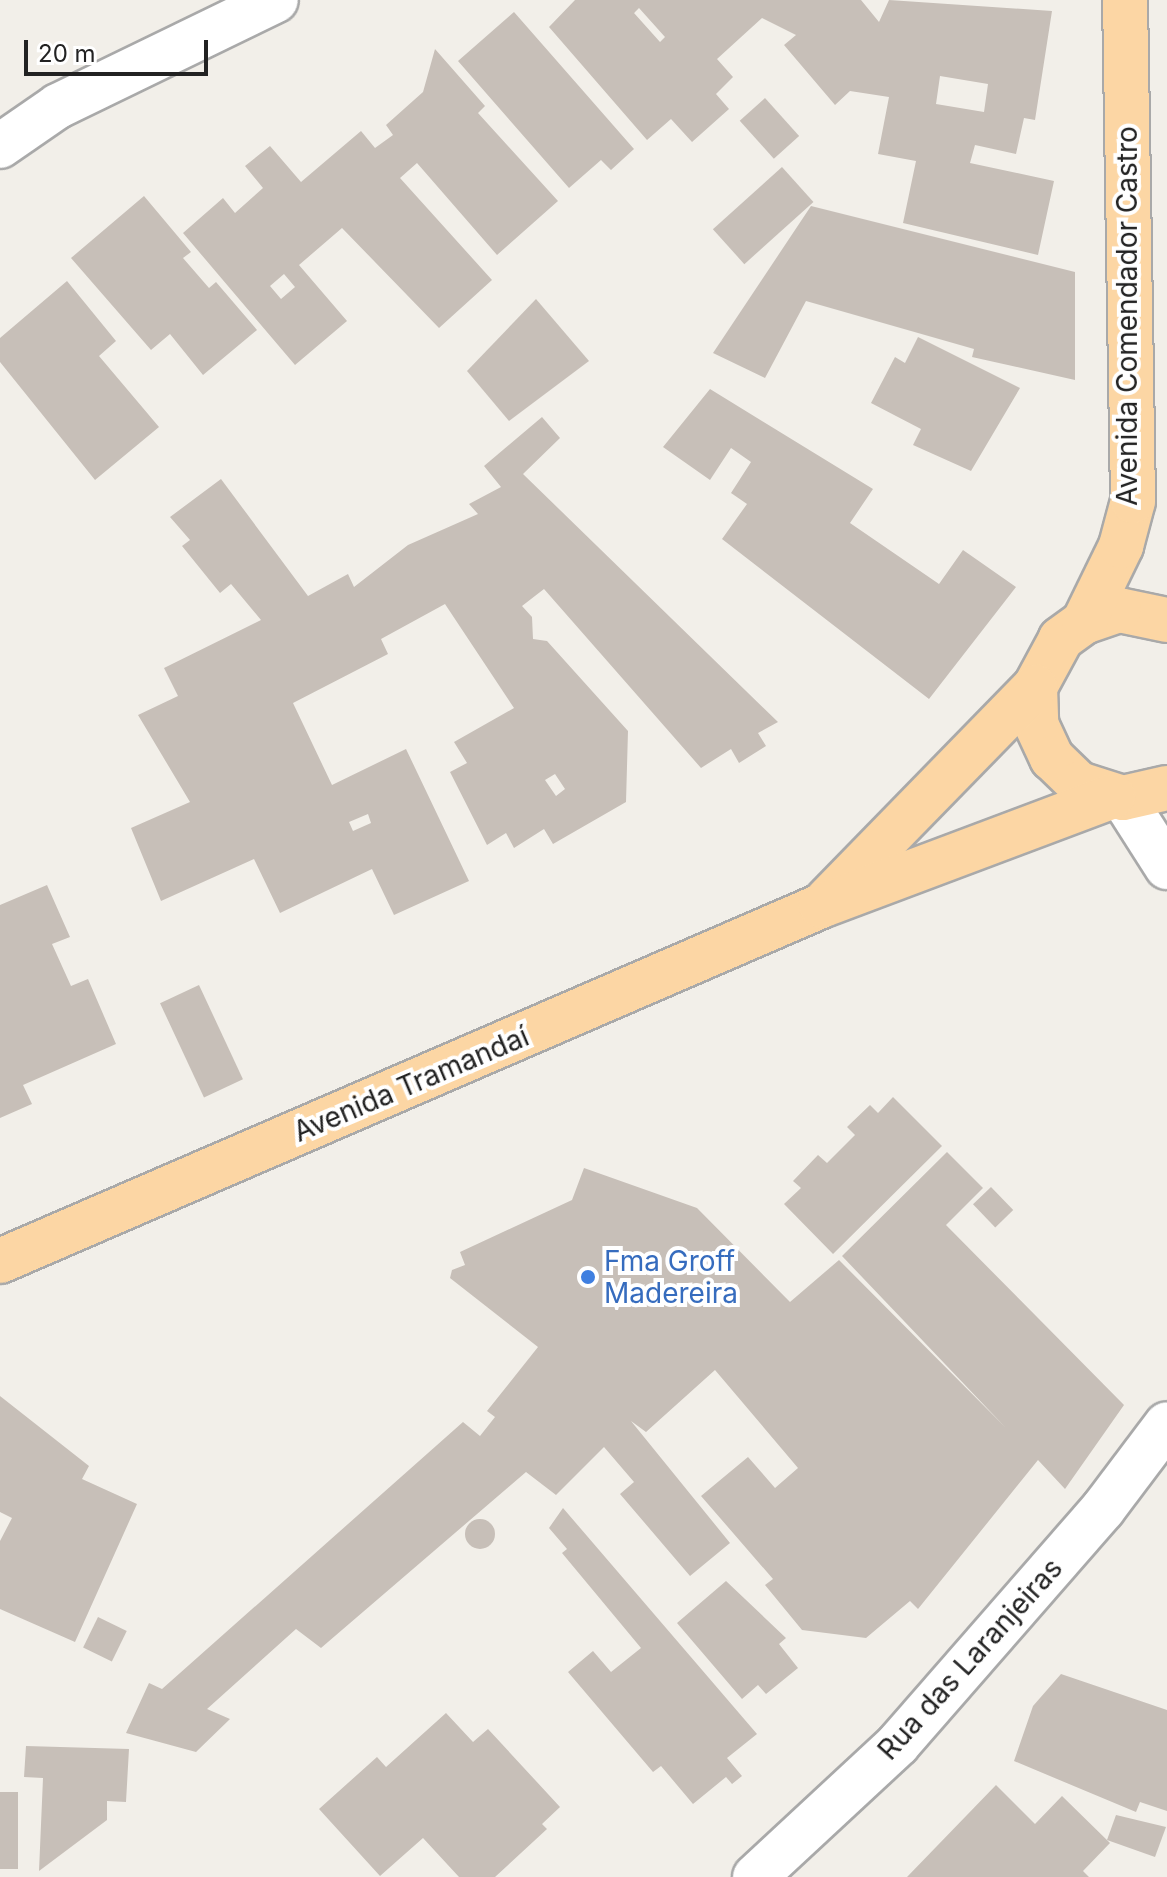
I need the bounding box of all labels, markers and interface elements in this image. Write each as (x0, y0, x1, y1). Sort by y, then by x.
scale bar (28, 24, 212, 74)
text: 20 m (38, 39, 96, 68)
street label: Avenida Comendador Castro (1110, 126, 1144, 506)
street label: Avenida Tramandaí (288, 1019, 534, 1149)
place label: Fma Groff Madereira (604, 1244, 738, 1310)
marker: Fma Groff Madereira (579, 1268, 597, 1286)
street label: Rua das Laranjeiras (871, 1552, 1069, 1766)

